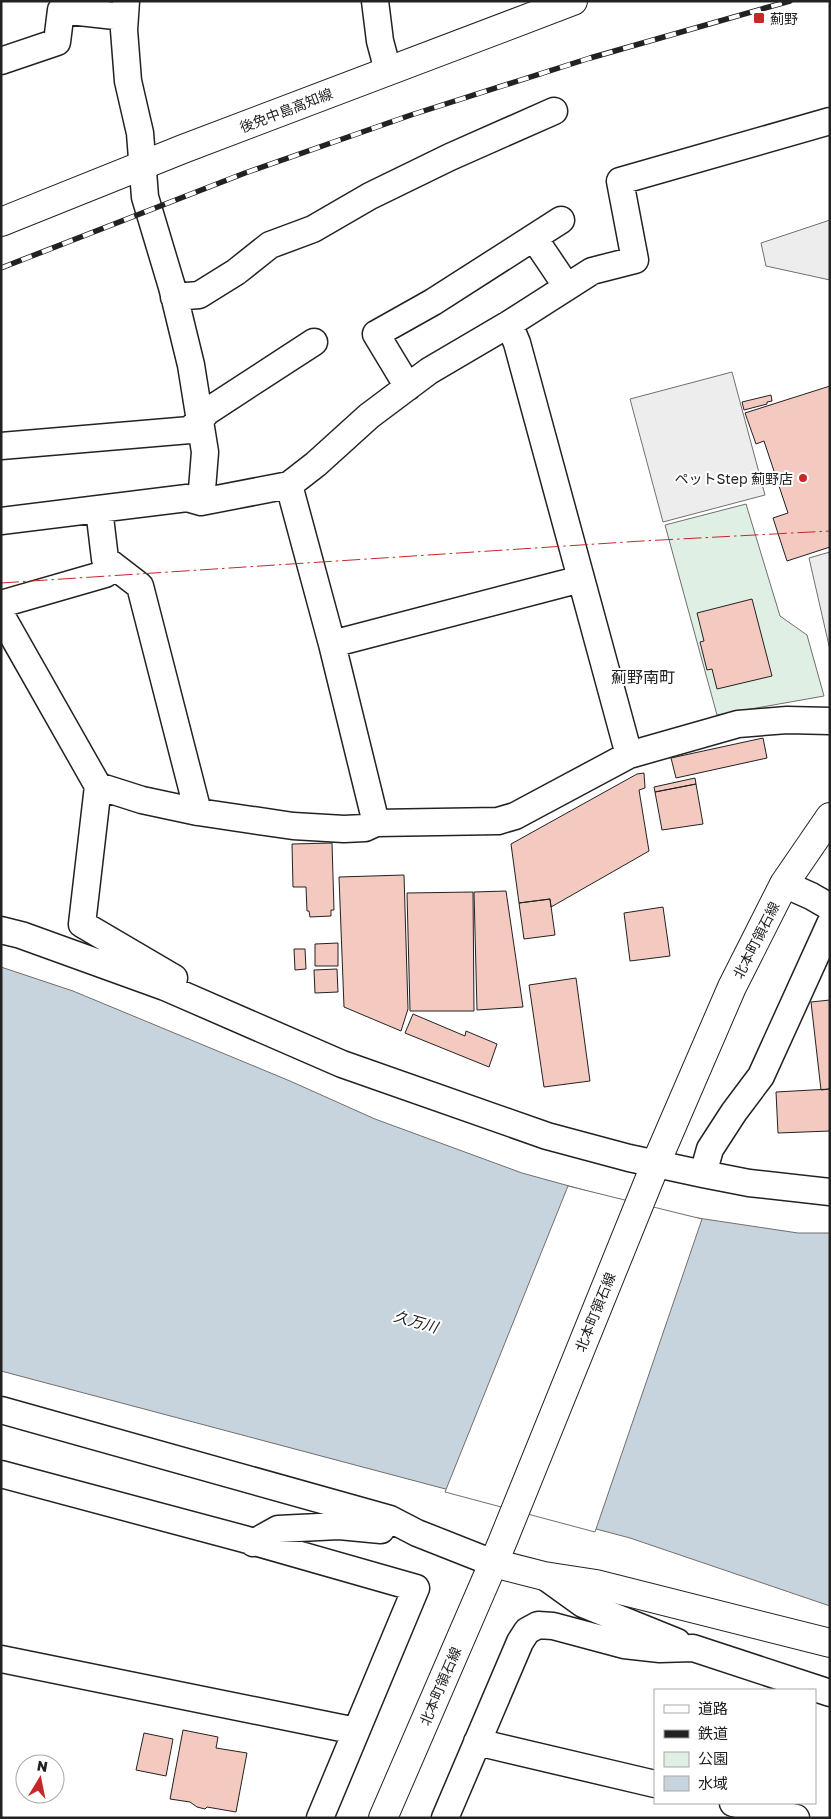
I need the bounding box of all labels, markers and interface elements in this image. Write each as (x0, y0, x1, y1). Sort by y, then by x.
place label: 薊野 (770, 10, 798, 27)
marker: 薊野 (752, 11, 766, 25)
street label: 後免中島高知線 (237, 85, 335, 135)
place label: ペットStep 薊野店 (674, 470, 793, 487)
marker: ペットStep 薊野店 (797, 472, 809, 484)
district label: 薊野南町 (611, 667, 675, 687)
street label: 北本町領石線 (729, 899, 783, 981)
street label: 北本町領石線 (571, 1270, 619, 1354)
water label: 久万川 (392, 1306, 442, 1336)
street label: 北本町領石線 (416, 1644, 464, 1728)
legend (654, 1689, 816, 1804)
text: 道路 (698, 1699, 728, 1717)
text: 鉄道 (698, 1724, 728, 1742)
text: 公園 (698, 1749, 728, 1767)
north arrow (15, 1754, 65, 1804)
text: N (36, 1756, 49, 1775)
text: 水域 (698, 1774, 728, 1792)

